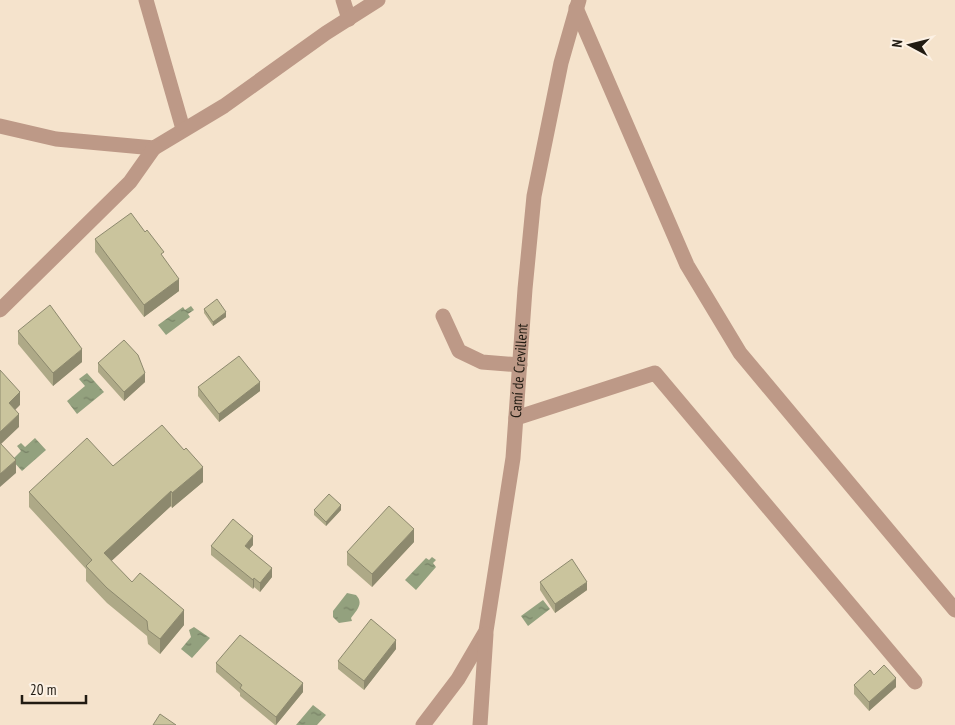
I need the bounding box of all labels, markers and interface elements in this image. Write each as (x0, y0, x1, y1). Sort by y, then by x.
north arrow (885, 20, 935, 70)
text: N (888, 39, 906, 48)
street label: Camí de Crevillent (506, 323, 532, 419)
scale bar (22, 672, 86, 704)
text: 20 m (30, 680, 56, 699)

